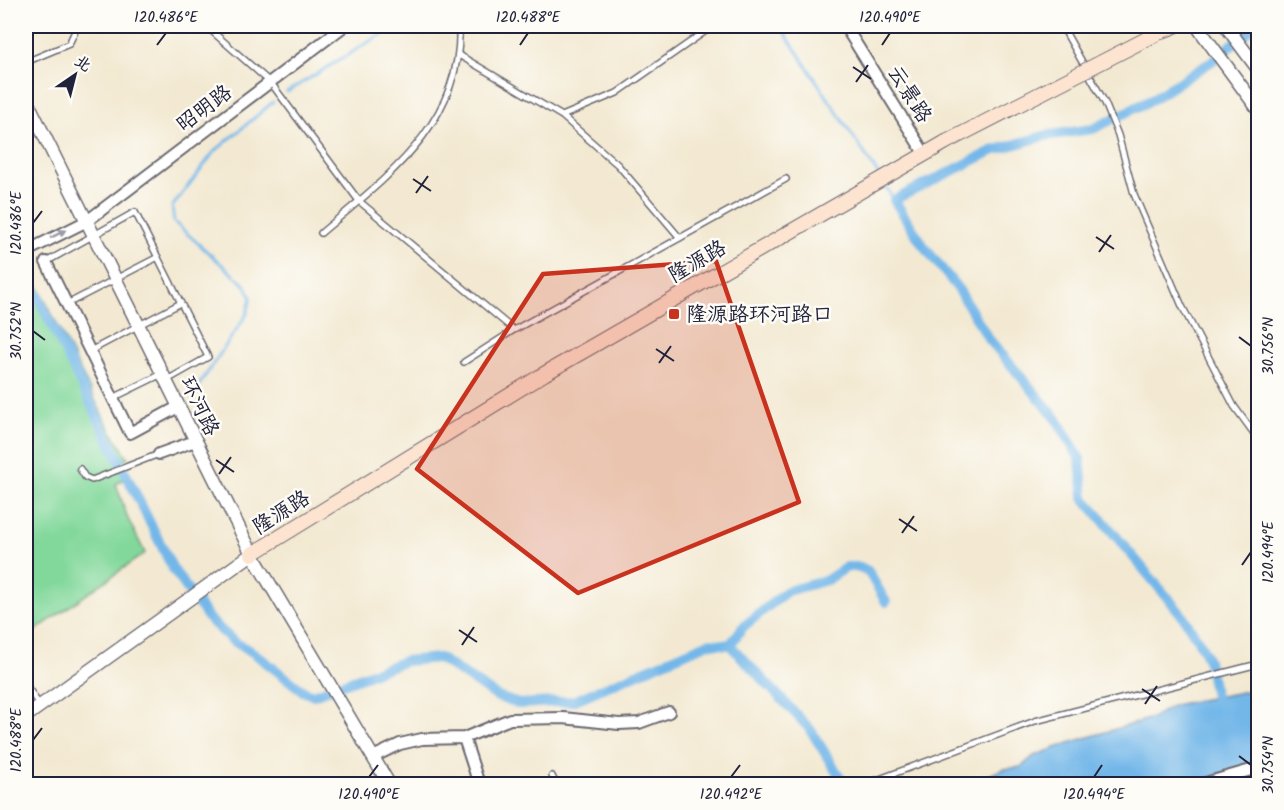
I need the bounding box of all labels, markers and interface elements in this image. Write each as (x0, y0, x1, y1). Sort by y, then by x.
text: 120.486°E (134, 6, 199, 30)
text: 120.488°E (496, 6, 562, 30)
text: 120.490°E (859, 6, 922, 30)
north arrow (45, 45, 105, 105)
text: 北 (69, 49, 96, 79)
street label: 云景路 (878, 59, 939, 130)
street label: 昭明路 (170, 77, 240, 141)
text: 120.486°E (5, 190, 29, 255)
one-way arrow (50, 229, 67, 239)
street label: 隆源路 (662, 232, 733, 292)
place label: 隆源路环河路口 (686, 299, 833, 332)
text: 30.752°N (5, 302, 29, 360)
marker: 隆源路环河路口 (667, 307, 681, 321)
text: 30.756°N (1257, 317, 1281, 375)
street label: 环河路 (170, 371, 227, 442)
street label: 隆源路 (246, 483, 317, 544)
text: 120.494°E (1257, 520, 1281, 583)
text: 120.488°E (5, 706, 29, 772)
text: 30.754°N (1257, 736, 1281, 794)
text: 120.490°E (338, 783, 401, 807)
text: 120.492°E (700, 783, 764, 807)
text: 120.494°E (1063, 783, 1126, 807)

